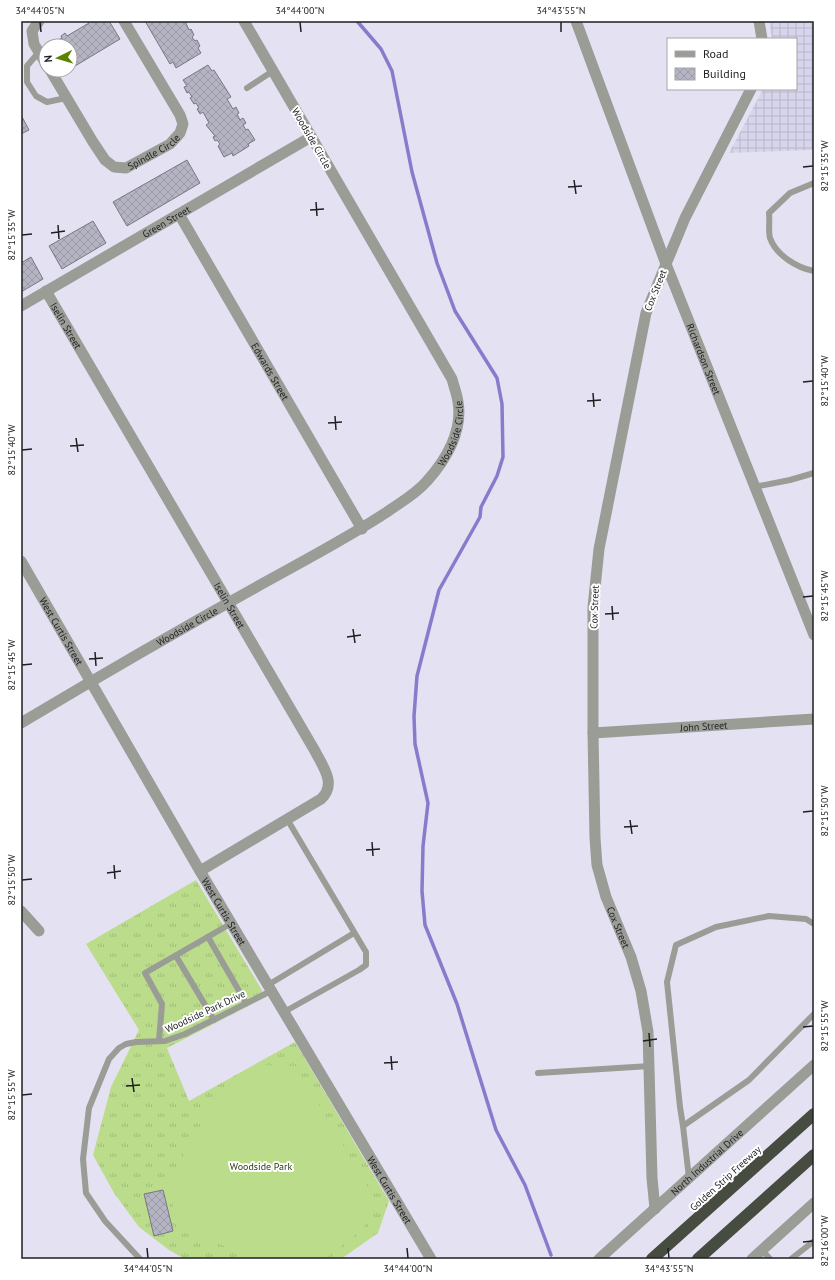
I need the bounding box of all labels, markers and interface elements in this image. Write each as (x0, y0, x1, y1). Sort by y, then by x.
text: 34°44'05"N (15, 4, 65, 17)
text: 34°44'00"N (275, 4, 325, 17)
text: 34°43'55"N (536, 4, 586, 17)
north arrow (38, 38, 78, 78)
legend (667, 38, 797, 90)
text: Road (703, 46, 728, 61)
text: N (41, 55, 55, 63)
text: Building (703, 66, 746, 81)
street label: Woodside Circle (289, 105, 334, 171)
street label: Spindle Circle (125, 131, 183, 173)
text: 82°15'35"W (818, 140, 831, 192)
street label: Green Street (140, 202, 193, 241)
text: 82°15'35"W (5, 209, 18, 261)
street label: Cox Street (641, 267, 670, 313)
street label: Iselin Street (47, 300, 85, 352)
street label: Richardson Street (683, 322, 724, 397)
street label: Edwards Street (248, 341, 292, 403)
text: 82°15'40"W (818, 355, 831, 407)
street label: Woodside Circle (435, 400, 466, 469)
text: 82°15'40"W (5, 424, 18, 476)
text: 82°15'45"W (818, 570, 831, 622)
street label: Iselin Street (211, 580, 248, 632)
street label: Cox Street (587, 584, 602, 629)
street label: West Curtis Street (36, 595, 86, 668)
street label: Woodside Circle (154, 604, 220, 649)
text: 82°15'45"W (5, 639, 18, 691)
street label: John Street (679, 718, 729, 735)
text: 82°15'50"W (818, 785, 831, 837)
text: 82°15'50"W (5, 854, 18, 906)
street label: West Curtis Street (198, 876, 249, 948)
street label: Cox Street (604, 905, 633, 951)
street label: Woodside Park Drive (163, 987, 247, 1036)
text: 82°15'55"W (818, 1000, 831, 1052)
text: 82°15'55"W (5, 1069, 18, 1121)
street label: North Industrial Drive (668, 1126, 746, 1198)
street label: Golden Strip Freeway (687, 1143, 764, 1214)
street label: West Curtis Street (364, 1154, 415, 1227)
park label: Woodside Park (230, 1160, 292, 1173)
text: 82°16'00"W (818, 1215, 831, 1267)
text: 34°44'05"N (123, 1262, 173, 1275)
text: 34°44'00"N (383, 1262, 433, 1275)
text: 34°43'55"N (644, 1262, 694, 1275)

